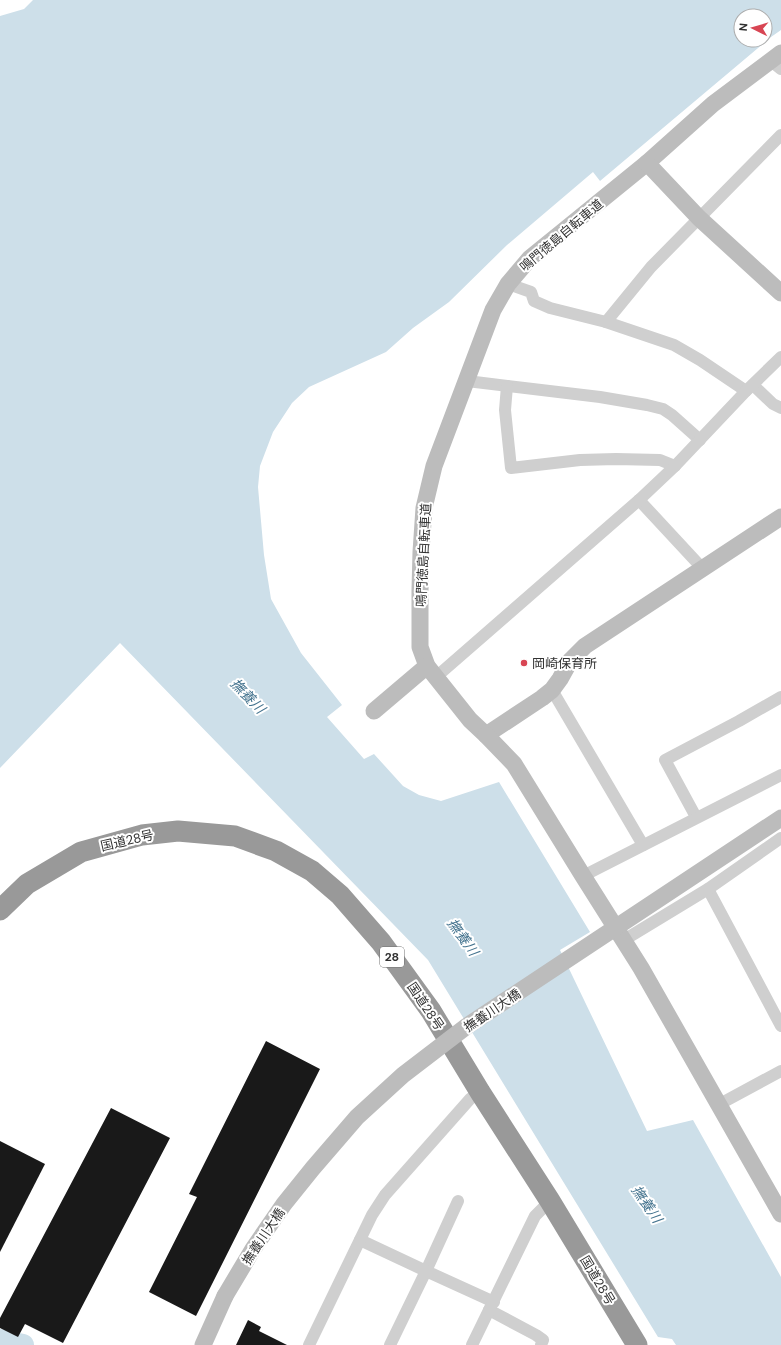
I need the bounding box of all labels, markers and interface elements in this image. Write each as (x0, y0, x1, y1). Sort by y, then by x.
north arrow (733, 8, 773, 48)
text: N (736, 23, 750, 32)
street label: 鳴門徳島自転車道 (516, 195, 607, 275)
street label: 鳴門徳島自転車道 (412, 503, 435, 607)
place label: 岡崎保育所 (532, 655, 597, 672)
marker: 岡崎保育所 (519, 658, 529, 668)
water label: 撫養川 (227, 675, 270, 719)
street label: 国道28号 (99, 826, 155, 855)
water label: 撫養川 (444, 915, 484, 961)
road number: 28 (380, 947, 404, 967)
street label: 国道28号 (403, 979, 448, 1033)
street label: 撫養川大橋 (461, 985, 524, 1036)
water label: 撫養川 (628, 1182, 667, 1228)
street label: 撫養川大橋 (238, 1205, 289, 1268)
street label: 国道28号 (576, 1253, 619, 1308)

